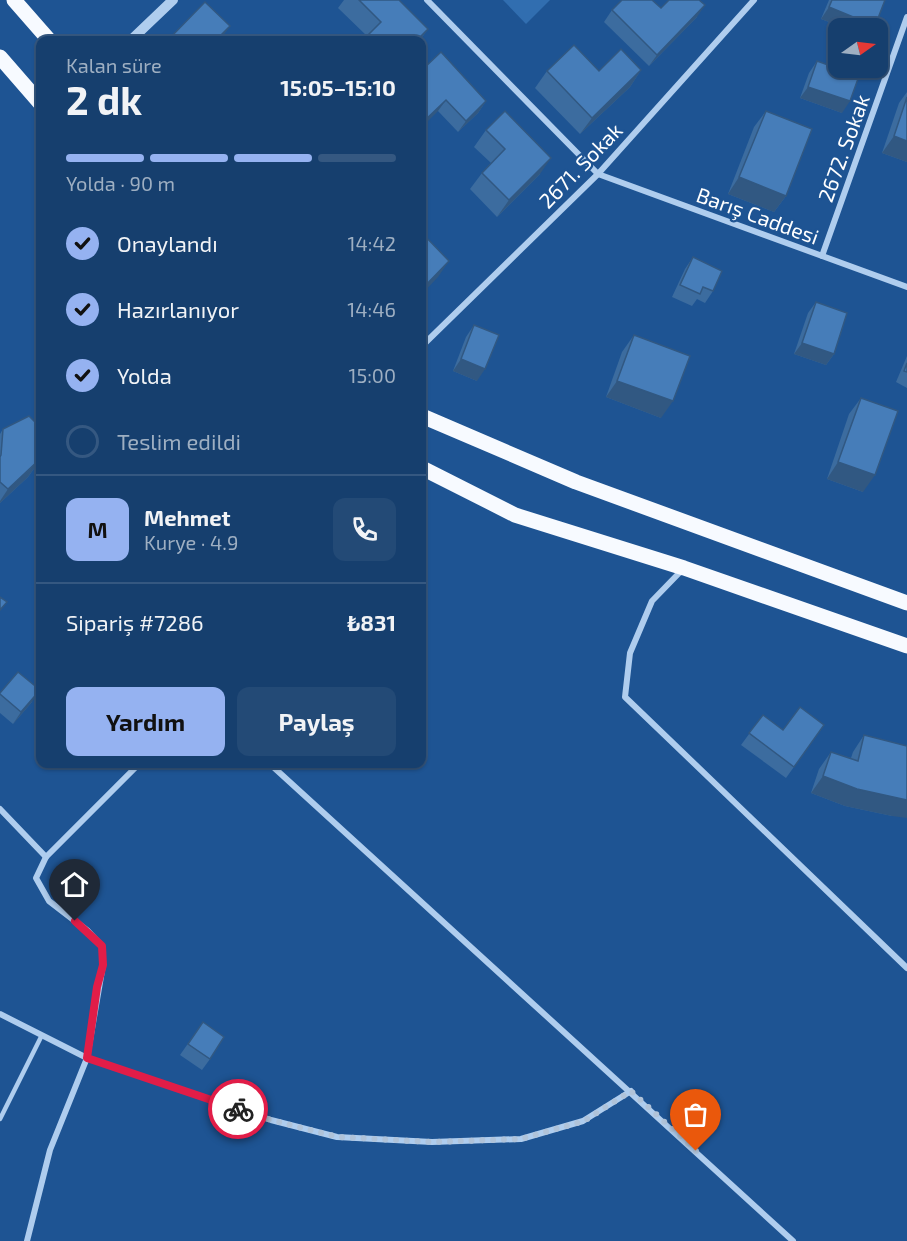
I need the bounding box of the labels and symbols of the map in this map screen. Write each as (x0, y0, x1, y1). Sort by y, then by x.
north arrow (828, 18, 888, 78)
street label: 2672. Sokak (812, 91, 874, 205)
street label: 2671. Sokak (533, 117, 627, 213)
street label: Barış Caddesi (693, 181, 823, 251)
pin (49, 859, 100, 921)
courier (208, 1079, 268, 1139)
pin (670, 1089, 721, 1151)

